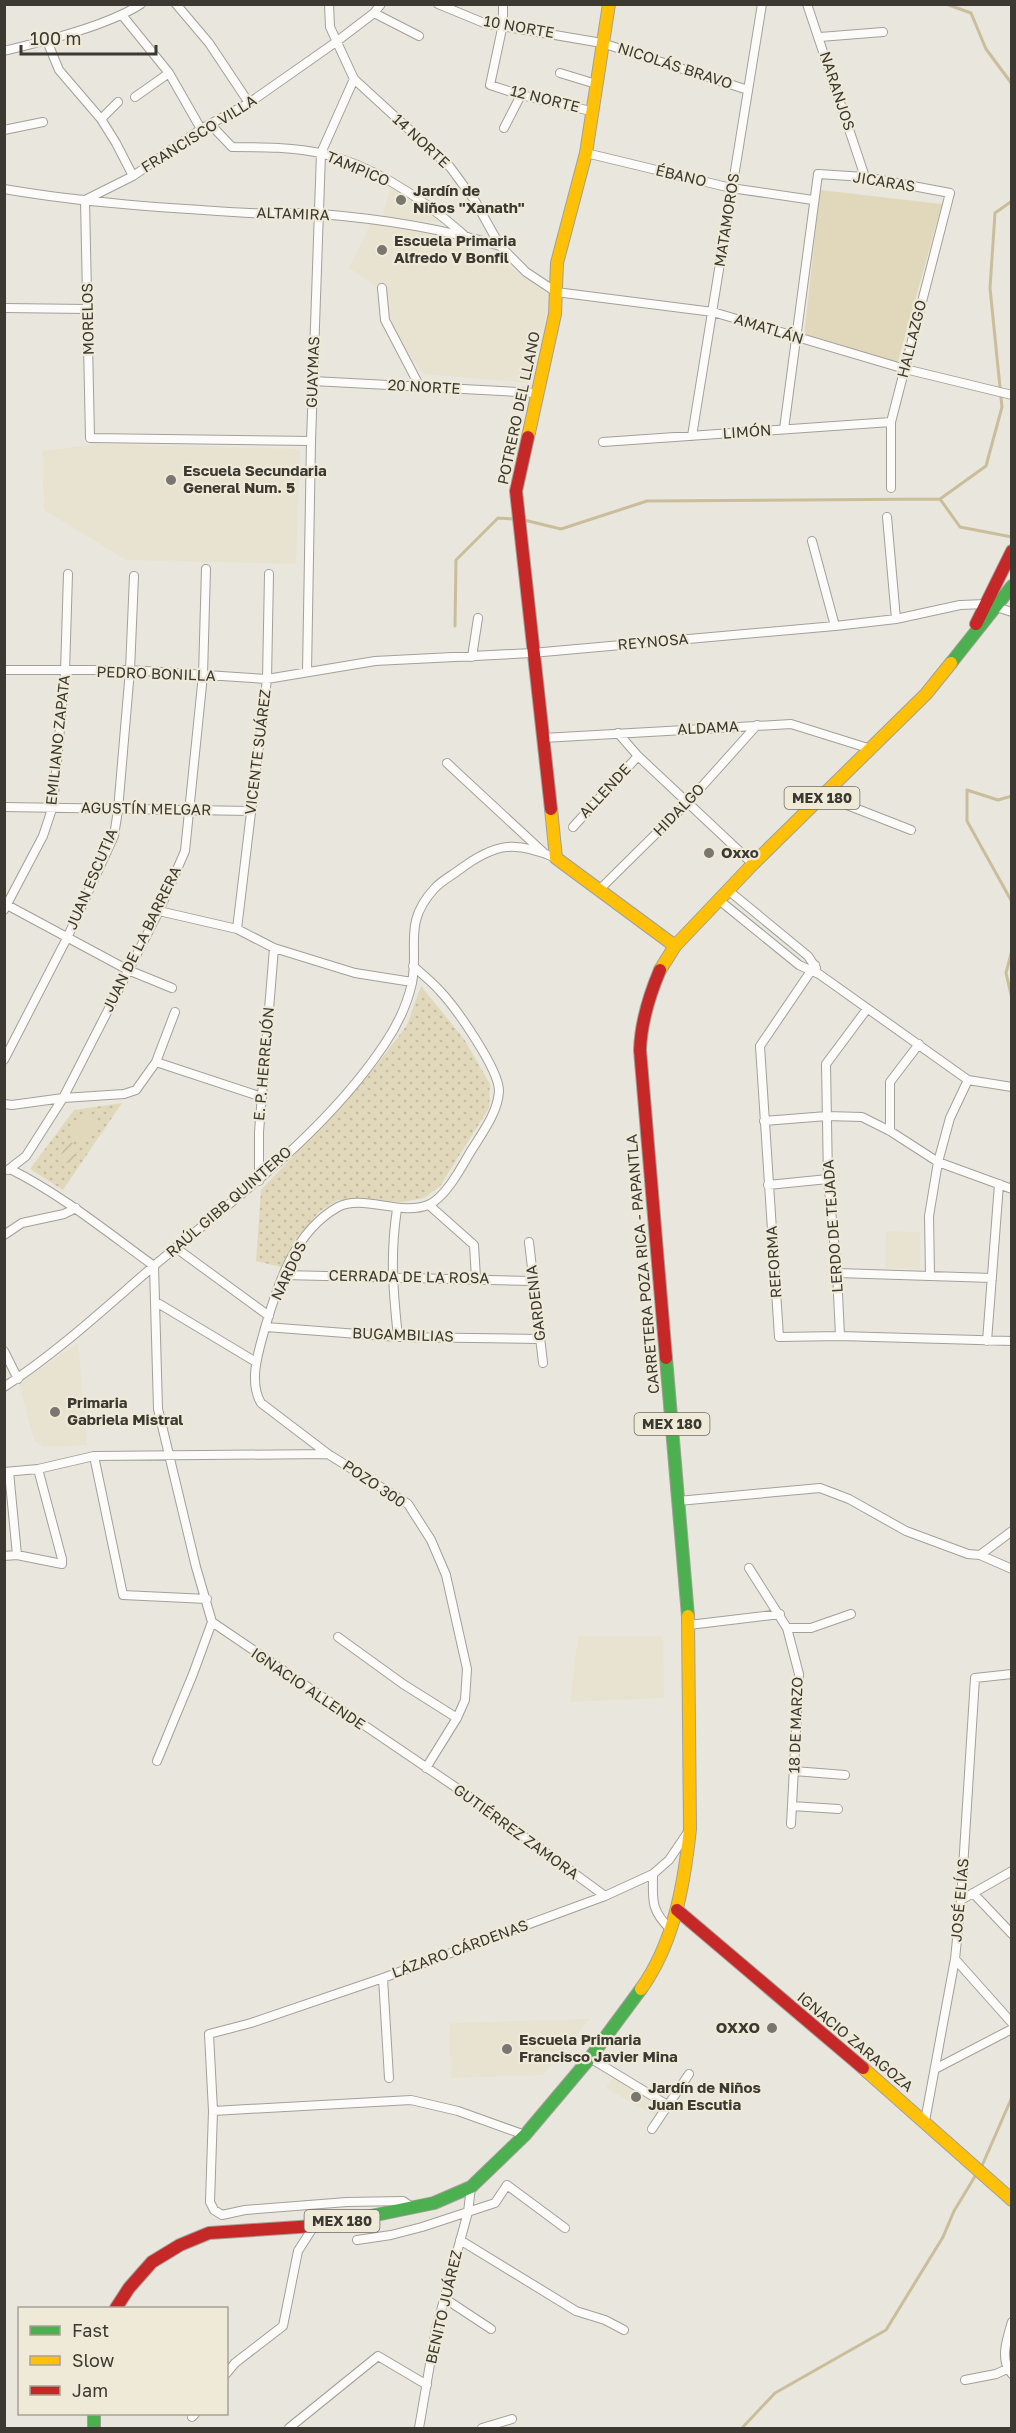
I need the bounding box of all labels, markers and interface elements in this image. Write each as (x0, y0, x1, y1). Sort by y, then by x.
street label: 10 NORTE (482, 11, 556, 41)
scale bar (21, 18, 156, 56)
text: 100 m (30, 27, 81, 49)
street label: NICOLÁS BRAVO (616, 38, 735, 92)
street label: NARANJOS (817, 49, 859, 133)
street label: 12 NORTE (509, 81, 582, 115)
street label: FRANCISCO VILLA (138, 90, 259, 176)
street label: 14 NORTE (390, 109, 454, 171)
street label: TAMPICO (324, 147, 393, 189)
street label: ÉBANO (654, 160, 708, 190)
street label: JICARAS (852, 167, 917, 195)
street label: MATAMOROS (710, 172, 742, 268)
place label: Jardín de Niños "Xanath" (413, 181, 525, 216)
marker: Jardín de Niños "Xanath" (394, 193, 408, 207)
street label: ALTAMIRA (256, 203, 330, 223)
place label: Escuela Primaria Alfredo V Bonfil (394, 231, 516, 266)
marker: Escuela Primaria Alfredo V Bonfil (375, 243, 389, 257)
street label: MORELOS (77, 283, 97, 355)
street label: HALLAZGO (893, 298, 929, 380)
street label: AMATLÁN (732, 309, 806, 347)
street label: POTRERO DEL LLANO (493, 329, 543, 486)
street label: GUAYMAS (302, 336, 322, 408)
street label: 20 NORTE (387, 375, 461, 397)
street label: LIMÓN (722, 420, 772, 442)
place label: Escuela Secundaria General Num. 5 (183, 461, 327, 496)
marker: Escuela Secundaria General Num. 5 (164, 473, 178, 487)
street label: REYNOSA (617, 629, 689, 653)
street label: PEDRO BONILLA (96, 662, 216, 684)
street label: EMILIANO ZAPATA (41, 674, 73, 806)
street label: VICENTE SUÁREZ (240, 688, 274, 816)
street label: ALDAMA (677, 716, 739, 738)
street label: ALLENDE (575, 760, 634, 821)
street label: HIDALGO (649, 779, 708, 839)
road number: MEX 180 (784, 787, 860, 809)
street label: AGUSTÍN MELGAR (81, 798, 211, 818)
street label: JUAN ESCUTIA (62, 825, 120, 932)
place label: Oxxo (721, 843, 759, 861)
marker: Oxxo (702, 846, 716, 860)
street label: JUAN DE LA BARRERA (98, 863, 184, 1014)
street label: E. P. HERREJÓN (249, 1006, 277, 1122)
street label: CARRETERA POZA RICA - PAPANTLA (622, 1133, 662, 1395)
street label: RAÚL GIBB QUINTERO (162, 1142, 295, 1261)
street label: LERDO DE TEJADA (818, 1159, 846, 1293)
street label: REFORMA (761, 1225, 785, 1299)
street label: NARDOS (267, 1238, 310, 1303)
street label: GARDENIA (521, 1264, 549, 1342)
street label: CERRADA DE LA ROSA (328, 1266, 490, 1286)
street label: BUGAMBILIAS (352, 1323, 454, 1345)
place label: Primaria Gabriela Mistral (67, 1393, 183, 1428)
marker: Primaria Gabriela Mistral (48, 1405, 62, 1419)
road number: MEX 180 (634, 1413, 710, 1435)
street label: POZO 300 (340, 1456, 409, 1511)
street label: IGNACIO ALLENDE (248, 1643, 369, 1733)
street label: 18 DE MARZO (784, 1676, 806, 1774)
street label: GUTIÉRREZ ZAMORA (451, 1780, 583, 1883)
street label: JOSÉ ELÍAS (946, 1857, 972, 1942)
street label: LÁZARO CÁRDENAS (389, 1915, 530, 1981)
street label: IGNACIO ZARAGOZA (794, 1987, 917, 2095)
place label: OXXO (716, 2018, 760, 2036)
marker: OXXO (765, 2021, 779, 2035)
place label: Escuela Primaria Francisco Javier Mina (519, 2030, 678, 2065)
marker: Escuela Primaria Francisco Javier Mina (500, 2042, 514, 2056)
place label: Jardín de Niños Juan Escutia (648, 2078, 761, 2113)
marker: Jardín de Niños Juan Escutia (629, 2090, 643, 2104)
road number: MEX 180 (304, 2210, 380, 2232)
street label: BENITO JUÁREZ (421, 2248, 465, 2366)
legend (18, 2307, 228, 2415)
text: Fast (72, 2319, 109, 2341)
text: Slow (72, 2349, 115, 2371)
text: Jam (72, 2379, 108, 2401)

